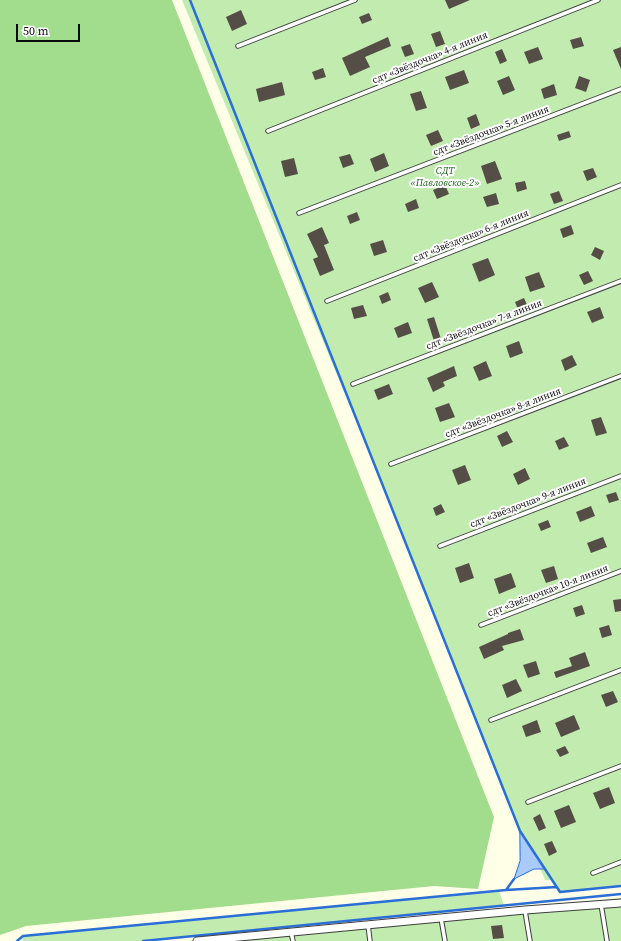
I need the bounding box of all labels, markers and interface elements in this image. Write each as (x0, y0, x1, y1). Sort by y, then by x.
scale bar (18, 16, 82, 42)
text: 50 m (23, 23, 49, 39)
street label: сдт «Звёздочка» 4-я линия (371, 29, 489, 87)
street label: сдт «Звёздочка» 5-я линия (431, 103, 551, 159)
park label: СДТ «Павловское-2» (410, 165, 480, 188)
street label: сдт «Звёздочка» 6-я линия (412, 207, 530, 265)
street label: сдт «Звёздочка» 7-я линия (424, 297, 544, 353)
street label: сдт «Звёздочка» 8-я линия (443, 385, 563, 441)
street label: сдт «Звёздочка» 9-я линия (468, 475, 588, 531)
street label: сдт «Звёздочка» 10-я линия (486, 562, 610, 620)

